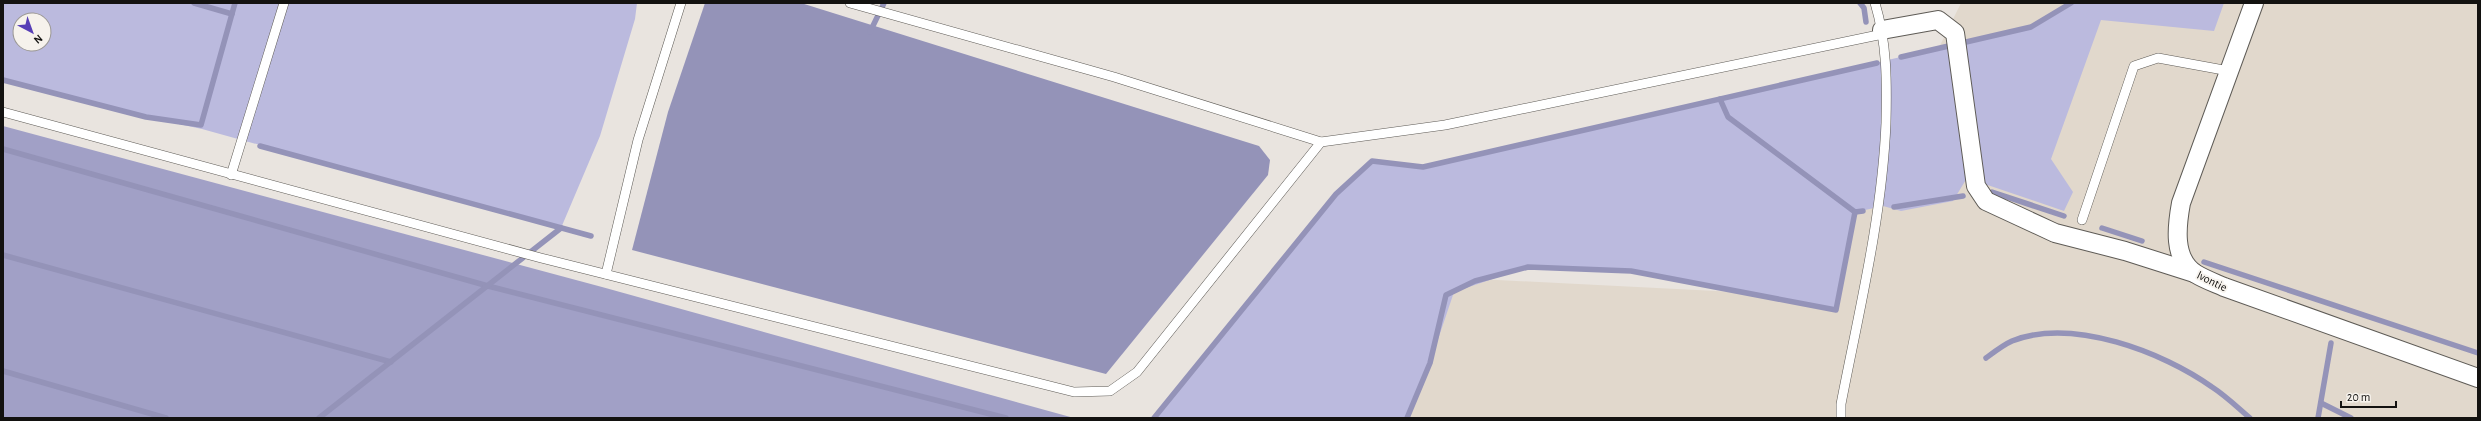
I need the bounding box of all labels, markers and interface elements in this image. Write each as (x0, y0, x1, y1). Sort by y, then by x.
north arrow (12, 12, 52, 52)
text: N (32, 33, 45, 46)
street label: Ivontie (2195, 269, 2229, 293)
scale bar (2341, 383, 2396, 409)
text: 20 m (2347, 391, 2370, 403)

